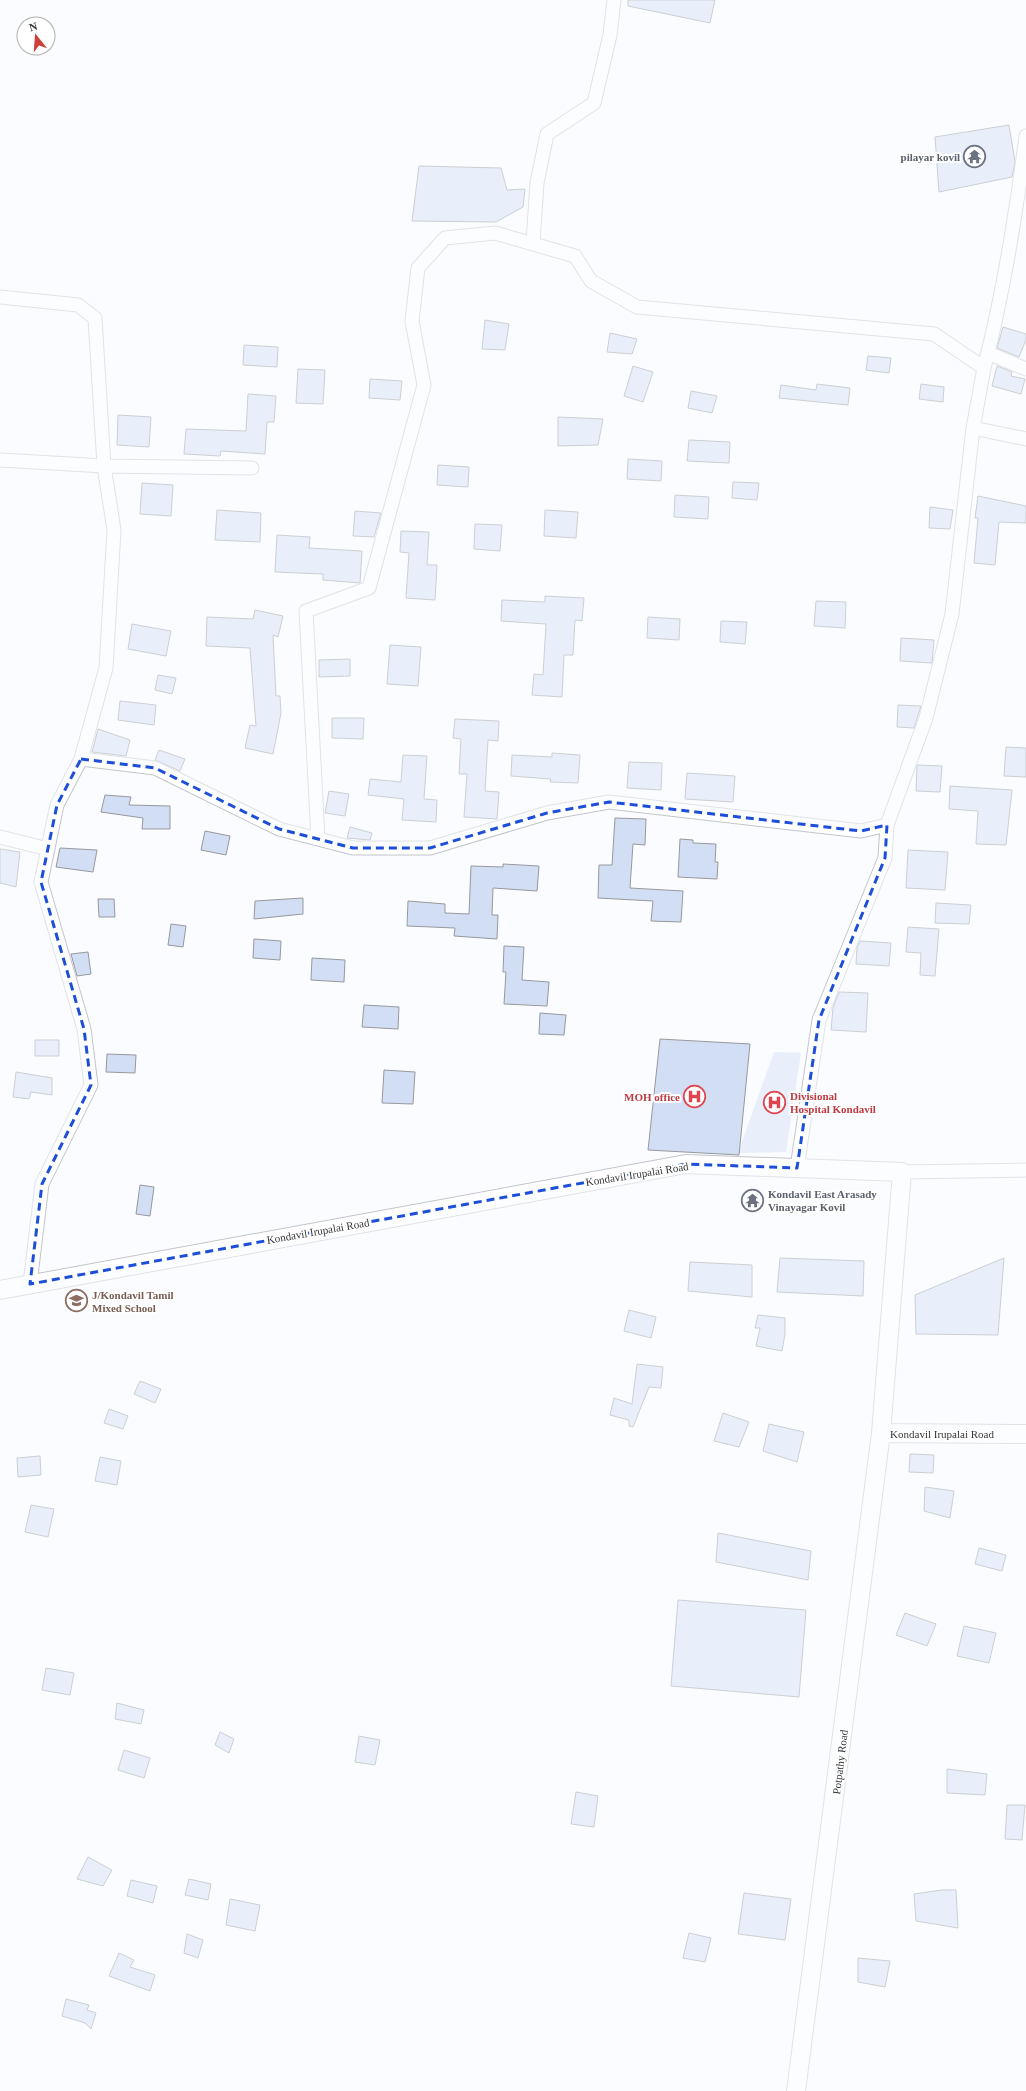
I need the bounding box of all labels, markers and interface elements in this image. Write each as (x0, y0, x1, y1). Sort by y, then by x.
north arrow (16, 16, 56, 56)
text: N (28, 20, 39, 33)
temple icon: pilayar kovil (962, 144, 988, 170)
place label: pilayar kovil (901, 151, 960, 163)
hospital icon: MOH office (682, 1084, 708, 1110)
hospital icon: Divisional Hospital Kondavil (762, 1089, 788, 1115)
place label: Divisional Hospital Kondavil (790, 1090, 876, 1115)
place label: MOH office (624, 1091, 680, 1103)
street label: Kondavil Irupalai Road (585, 1160, 690, 1188)
temple icon: Kondavil East Arasady Vinayagar Kovil (739, 1187, 765, 1213)
place label: Kondavil East Arasady Vinayagar Kovil (768, 1188, 877, 1213)
street label: Kondavil Irupalai Road (266, 1216, 371, 1246)
school or university icon: J/Kondavil Tamil Mixed School (64, 1288, 90, 1314)
place label: J/Kondavil Tamil Mixed School (92, 1289, 174, 1314)
street label: Kondavil Irupalai Road (890, 1428, 994, 1440)
street label: Potpathy Road (830, 1728, 850, 1795)

